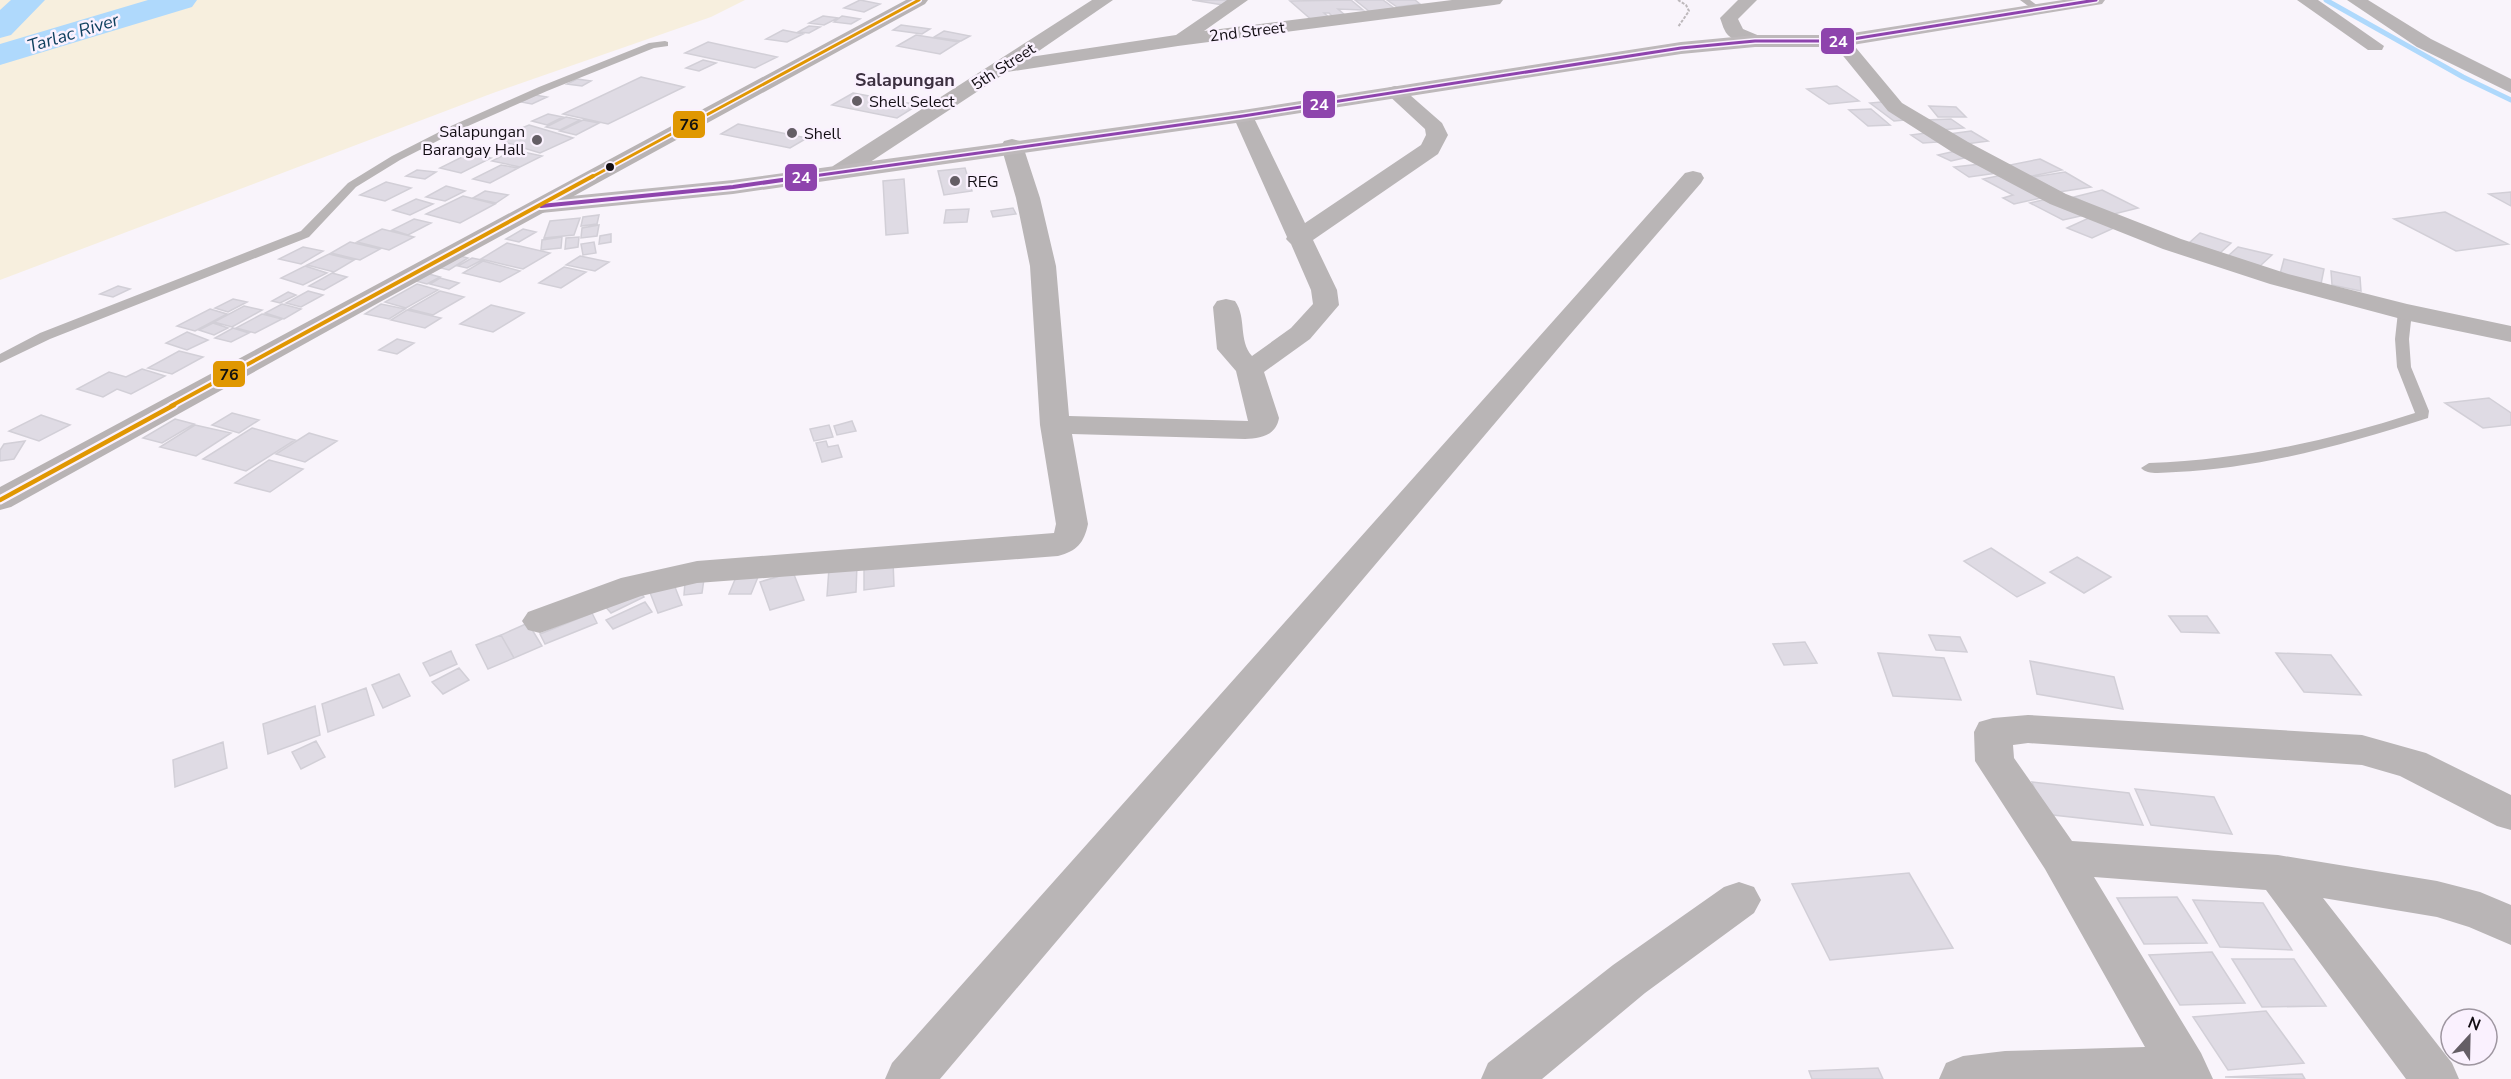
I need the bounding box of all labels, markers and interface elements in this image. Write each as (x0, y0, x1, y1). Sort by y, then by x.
water label: Tarlac River (24, 8, 122, 58)
street label: 2nd Street (1208, 16, 1286, 48)
line badge: 24 (1820, 27, 1855, 55)
text: 24 (1828, 31, 1848, 53)
street label: 5th Street (967, 38, 1040, 96)
district label: Salapungan (855, 68, 955, 92)
line badge: 24 (1302, 90, 1336, 119)
place label: Shell Select (869, 91, 955, 113)
marker: Shell Select (850, 94, 864, 108)
text: 24 (1309, 94, 1329, 116)
line badge: 76 (672, 110, 706, 139)
text: 76 (679, 114, 699, 136)
place label: Salapungan Barangay Hall (422, 121, 525, 161)
place label: Shell (804, 123, 841, 145)
marker: Shell (785, 126, 799, 140)
marker: Salapungan Barangay Hall (530, 133, 544, 147)
unlabelled marker (604, 161, 616, 173)
line badge: 24 (784, 163, 818, 192)
text: 24 (791, 167, 811, 189)
place label: REG (967, 171, 999, 193)
marker: REG (948, 174, 962, 188)
line badge: 76 (212, 360, 246, 388)
text: 76 (219, 364, 239, 386)
north arrow (2439, 1007, 2499, 1067)
text: N (2465, 1012, 2484, 1036)

